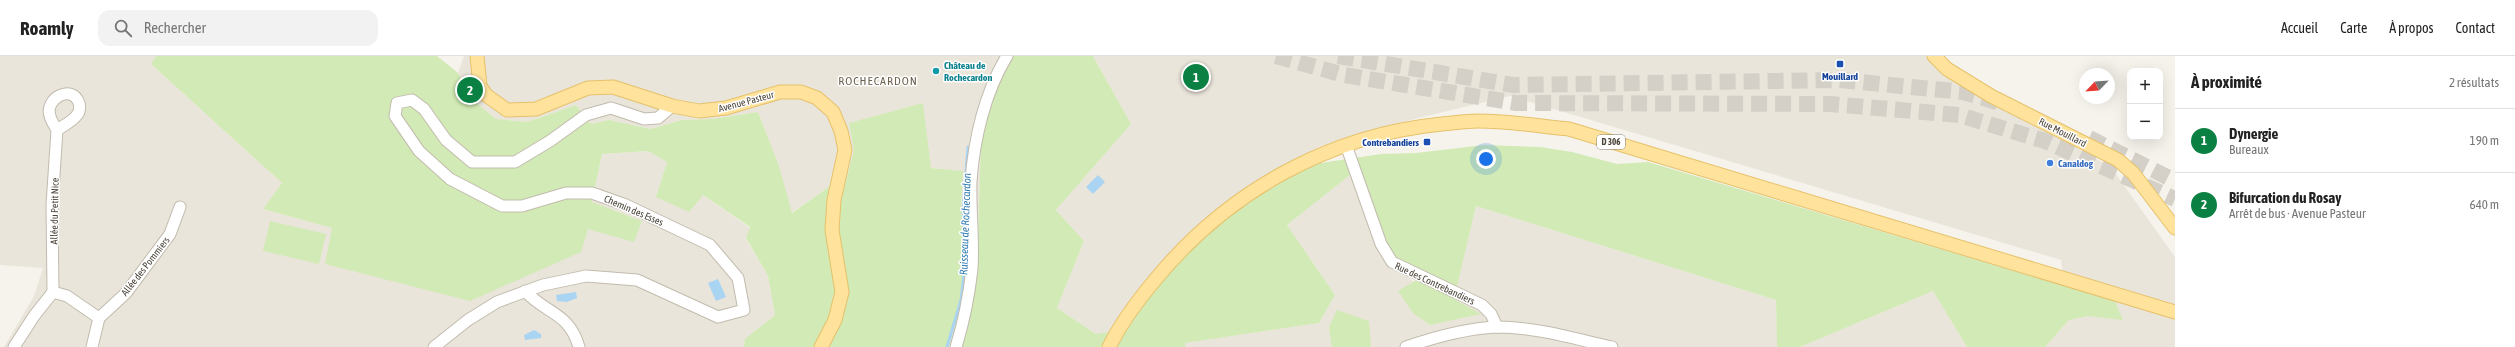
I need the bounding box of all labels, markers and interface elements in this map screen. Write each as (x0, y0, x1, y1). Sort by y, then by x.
search box (98, 10, 378, 46)
text: Roamly (20, 17, 74, 39)
icon: search (112, 17, 134, 39)
text: Rechercher (144, 19, 206, 36)
text: Accueil (2281, 20, 2318, 36)
text: Carte (2340, 20, 2367, 36)
text: À propos (2389, 20, 2434, 36)
text: Contact (2456, 20, 2495, 36)
marker: Mouillard (1835, 59, 1845, 69)
place label: Château de Rochecardon (944, 60, 992, 83)
pin: 1 (1183, 62, 1209, 92)
marker: Château de Rochecardon (931, 66, 941, 76)
north arrow (2079, 68, 2115, 104)
map controls (2127, 68, 2163, 140)
button: + (2127, 68, 2163, 104)
place label: Mouillard (1822, 71, 1858, 82)
text: À proximité (2191, 72, 2262, 92)
district label: ROCHECARDON (838, 74, 918, 88)
pin: 2 (457, 75, 483, 105)
text: 2 résultats (2449, 75, 2499, 90)
street label: Avenue Pasteur (717, 89, 776, 114)
button: − (2127, 104, 2163, 140)
street label: Rue Mouillard (2037, 116, 2089, 149)
text: Dynergie (2229, 125, 2278, 142)
text: 1 (2201, 133, 2207, 148)
text: 190 m (2470, 133, 2499, 148)
road number: D 306 (1597, 135, 1625, 149)
place label: Contrebandiers (1362, 137, 1419, 148)
marker: Contrebandiers (1422, 137, 1432, 147)
text: Bureaux (2229, 142, 2269, 157)
your location (1476, 149, 1496, 169)
marker: Canaldog (2045, 158, 2055, 168)
place label: Canaldog (2058, 158, 2094, 169)
water label: Ruisseau de Rochecardon (957, 172, 973, 275)
street label: Allée du Petit Nice (48, 177, 61, 244)
text: Bifurcation du Rosay (2229, 189, 2341, 206)
street label: Chemin des Esses (603, 193, 665, 228)
text: 2 (2201, 197, 2207, 212)
text: 640 m (2470, 197, 2499, 212)
text: Arrêt de bus · Avenue Pasteur (2229, 206, 2366, 221)
street label: Allée des Pommiers (119, 234, 172, 298)
street label: Rue des Contrebandiers (1393, 260, 1477, 307)

